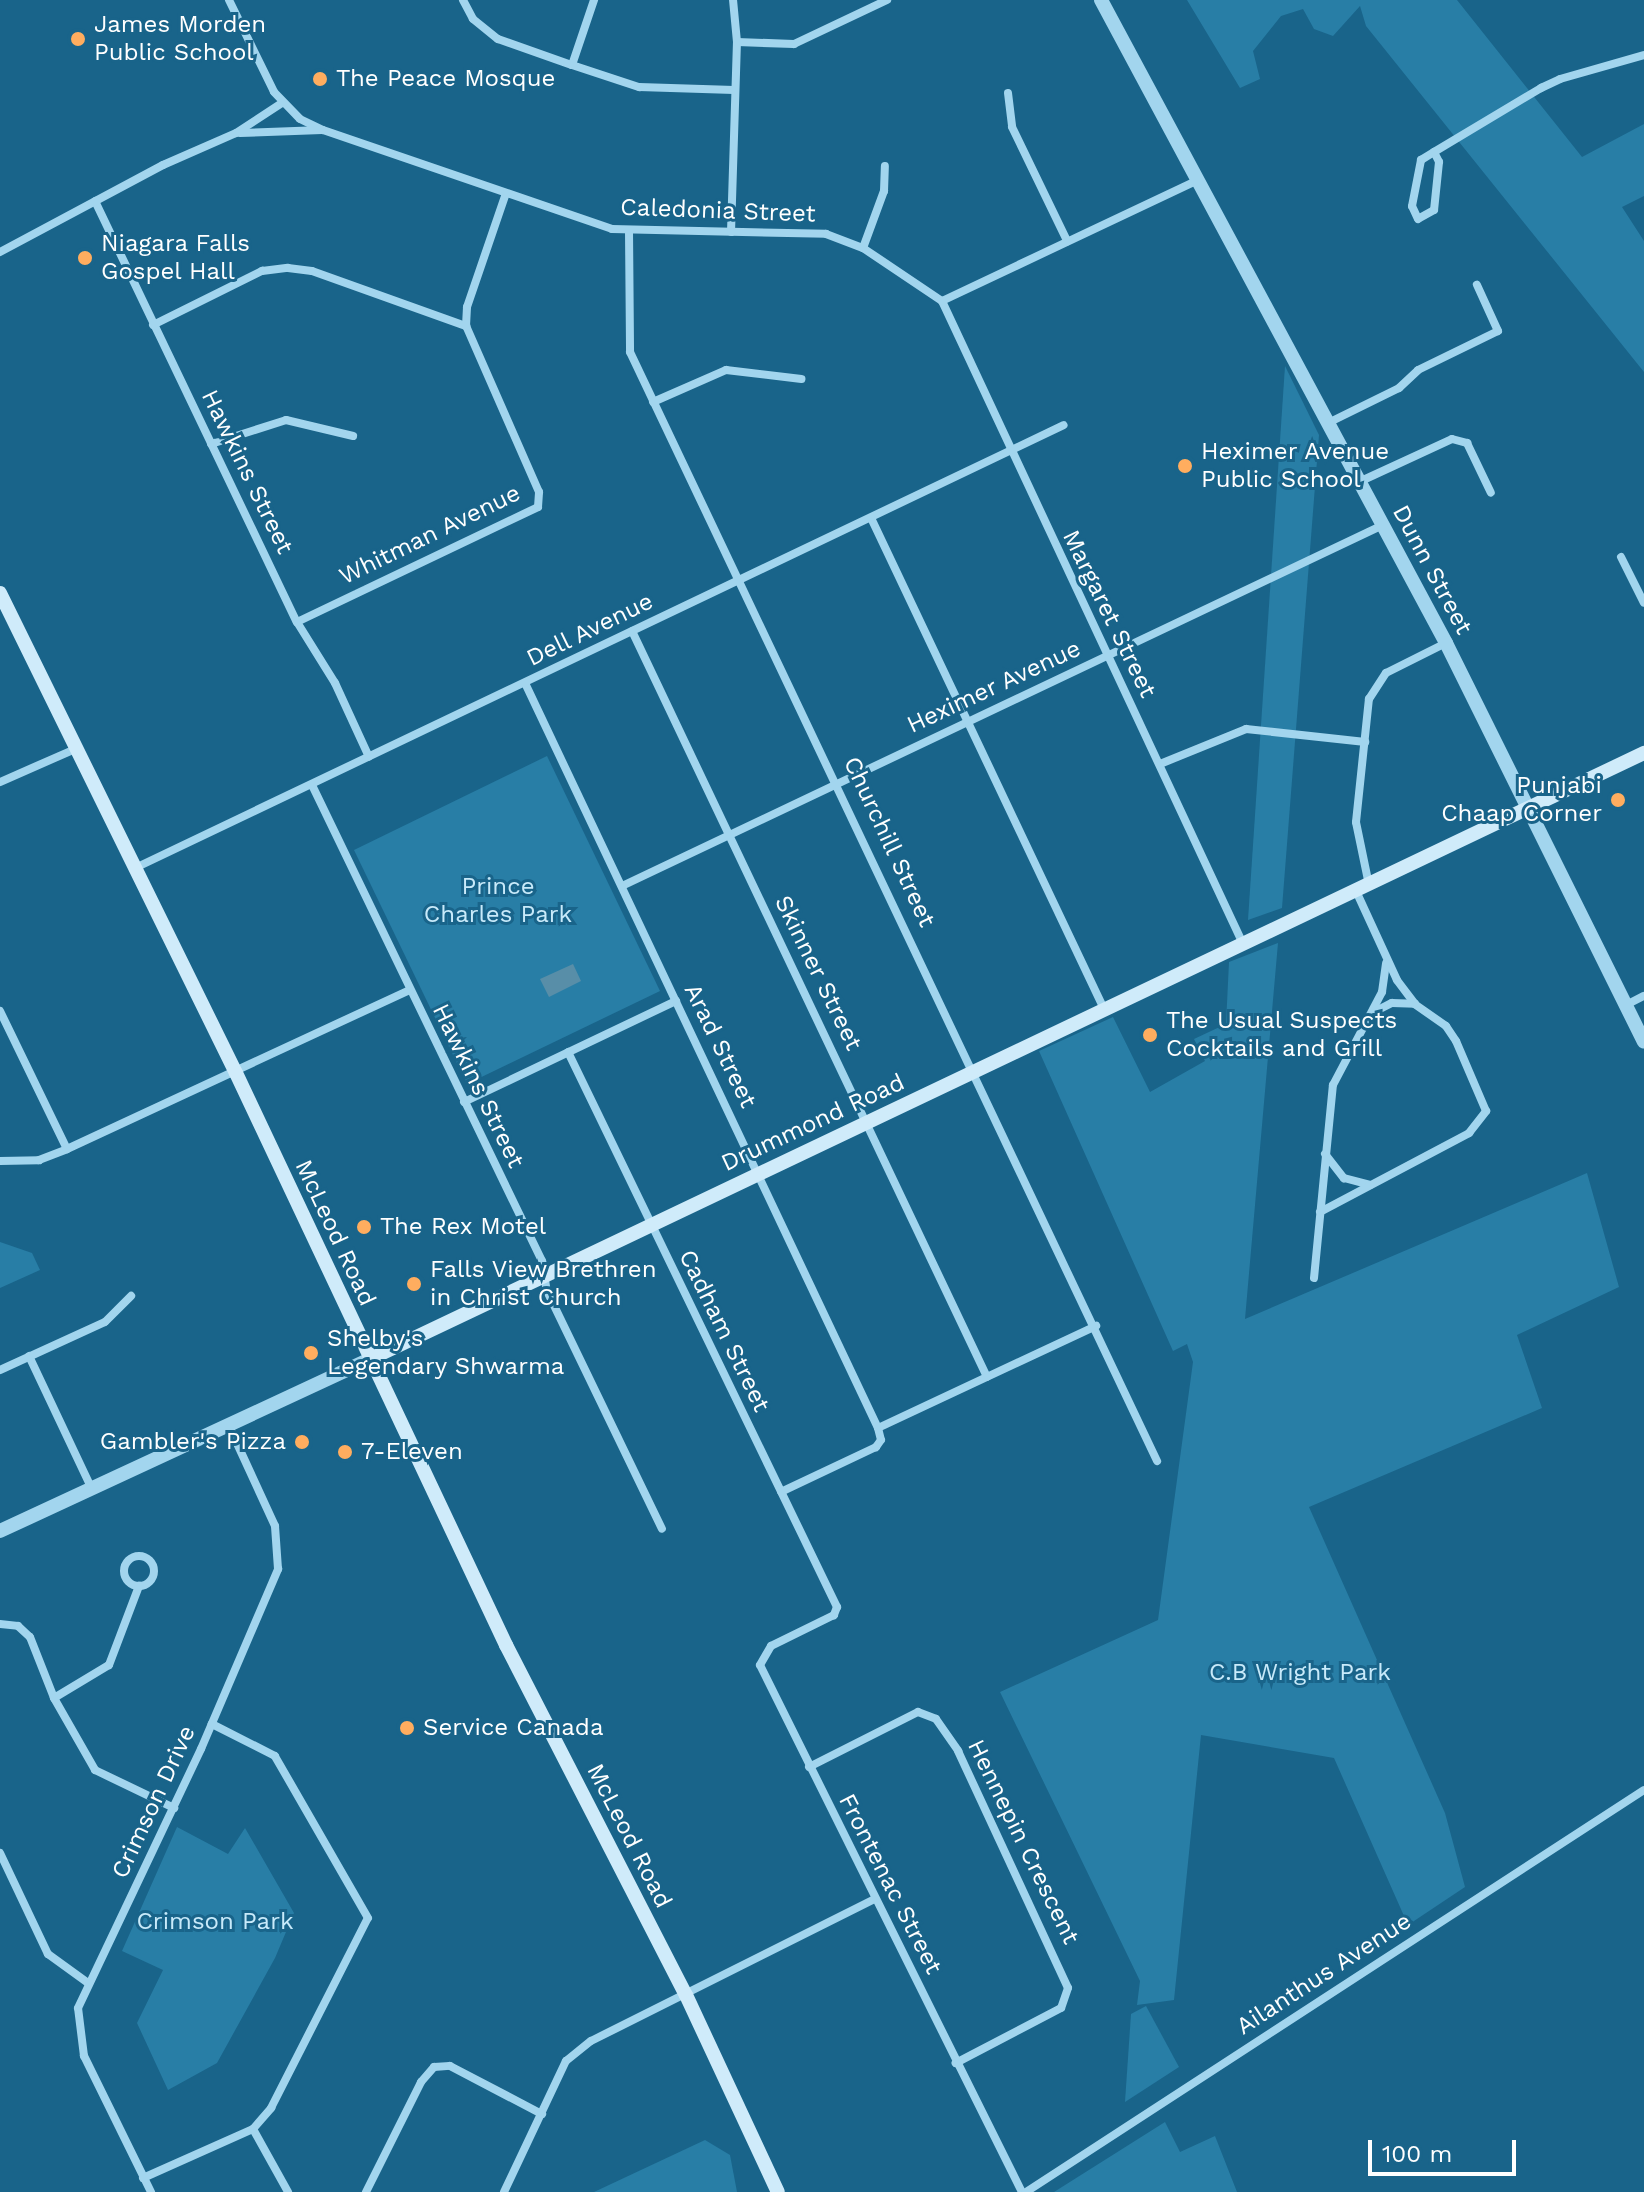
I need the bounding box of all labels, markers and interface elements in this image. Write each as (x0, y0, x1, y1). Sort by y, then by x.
place label: James Morden Public School (94, 11, 266, 67)
marker: James Morden Public School (69, 30, 87, 48)
place label: The Peace Mosque (336, 65, 555, 93)
marker: The Peace Mosque (311, 70, 329, 88)
street label: Caledonia Street (620, 193, 816, 229)
place label: Niagara Falls Gospel Hall (101, 230, 250, 286)
marker: Niagara Falls Gospel Hall (76, 249, 94, 267)
street label: Hawkins Street (195, 385, 299, 559)
place label: Heximer Avenue Public School (1201, 438, 1391, 494)
marker: Heximer Avenue Public School (1176, 457, 1194, 475)
street label: Whitman Avenue (334, 478, 526, 592)
street label: Dunn Street (1386, 500, 1478, 640)
street label: Margaret Street (1056, 526, 1162, 702)
street label: Dell Avenue (521, 587, 659, 673)
street label: Heximer Avenue (902, 634, 1086, 740)
street label: Churchill Street (837, 752, 941, 932)
place label: Punjabi Chaap Corner (1441, 772, 1602, 828)
marker: Punjabi Chaap Corner (1609, 791, 1627, 809)
park label: Prince Charles Park (424, 873, 572, 929)
street label: Skinner Street (768, 891, 868, 1055)
street label: Arad Street (678, 979, 762, 1113)
street label: Hawkins Street (426, 999, 530, 1173)
place label: The Usual Suspects Cocktails and Grill (1166, 1007, 1398, 1063)
marker: The Usual Suspects Cocktails and Grill (1141, 1026, 1159, 1044)
street label: Drummond Road (717, 1068, 909, 1178)
street label: McLeod Road (289, 1155, 381, 1311)
place label: The Rex Motel (380, 1213, 547, 1241)
marker: The Rex Motel (355, 1218, 373, 1236)
street label: Cadham Street (672, 1245, 776, 1417)
place label: Falls View Brethren in Christ Church (430, 1256, 658, 1312)
marker: Falls View Brethren in Christ Church (405, 1275, 423, 1293)
place label: Shelby's Legendary Shwarma (327, 1325, 565, 1381)
marker: Shelby's Legendary Shwarma (302, 1344, 320, 1362)
place label: Gambler's Pizza (100, 1428, 286, 1456)
marker: Gambler's Pizza (293, 1433, 311, 1451)
place label: 7-Eleven (361, 1438, 463, 1466)
marker: 7-Eleven (336, 1443, 354, 1461)
park label: C.B Wright Park (1209, 1659, 1391, 1687)
place label: Service Canada (423, 1714, 603, 1742)
marker: Service Canada (398, 1719, 416, 1737)
street label: Crimson Drive (106, 1721, 202, 1883)
street label: Hennepin Crescent (961, 1735, 1085, 1949)
street label: McLeod Road (580, 1759, 678, 1913)
street label: Frontenac Street (832, 1789, 948, 1979)
street label: Ailanthus Avenue (1231, 1907, 1417, 2041)
park label: Crimson Park (136, 1908, 294, 1936)
scale bar (1372, 2124, 1520, 2174)
text: 100 m (1382, 2140, 1452, 2168)

